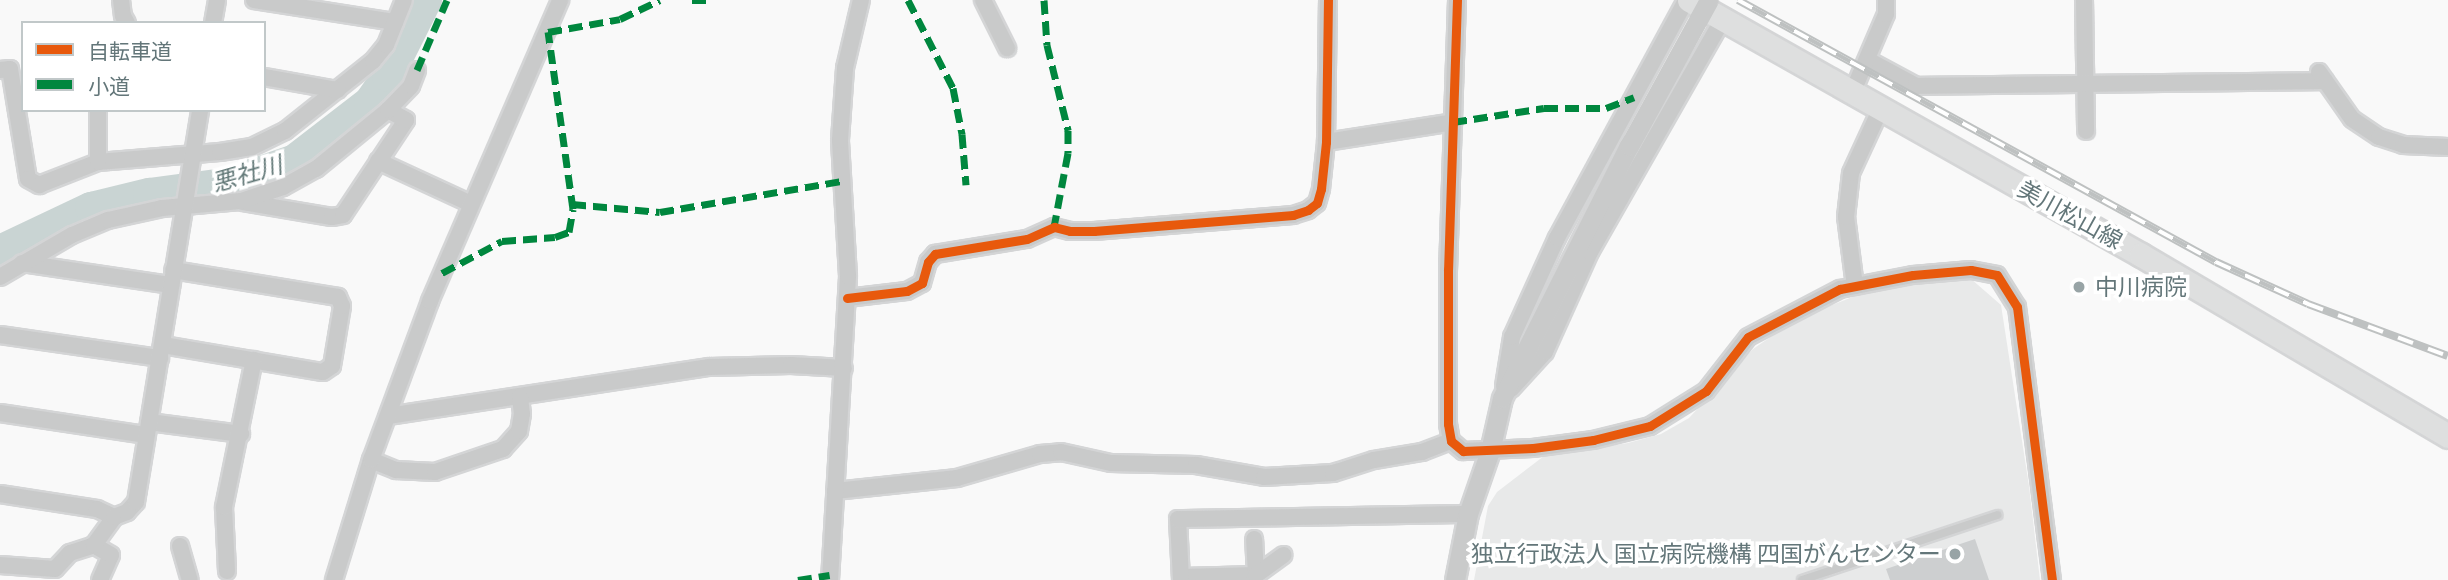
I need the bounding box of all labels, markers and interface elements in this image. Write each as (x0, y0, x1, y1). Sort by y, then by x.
legend (21, 21, 266, 112)
text: 自転車道 (88, 39, 172, 64)
text: 小道 (88, 74, 130, 99)
water label: 悪社川 (208, 150, 286, 198)
street label: 美川松山線 (2013, 175, 2127, 255)
place label: 中川病院 (2095, 273, 2187, 301)
marker: 中川病院 (2069, 277, 2089, 297)
place label: 独立行政法人 国立病院機構 四国がんセンター (1471, 540, 1941, 568)
marker: 独立行政法人 国立病院機構 四国がんセンター (1947, 546, 1963, 562)

